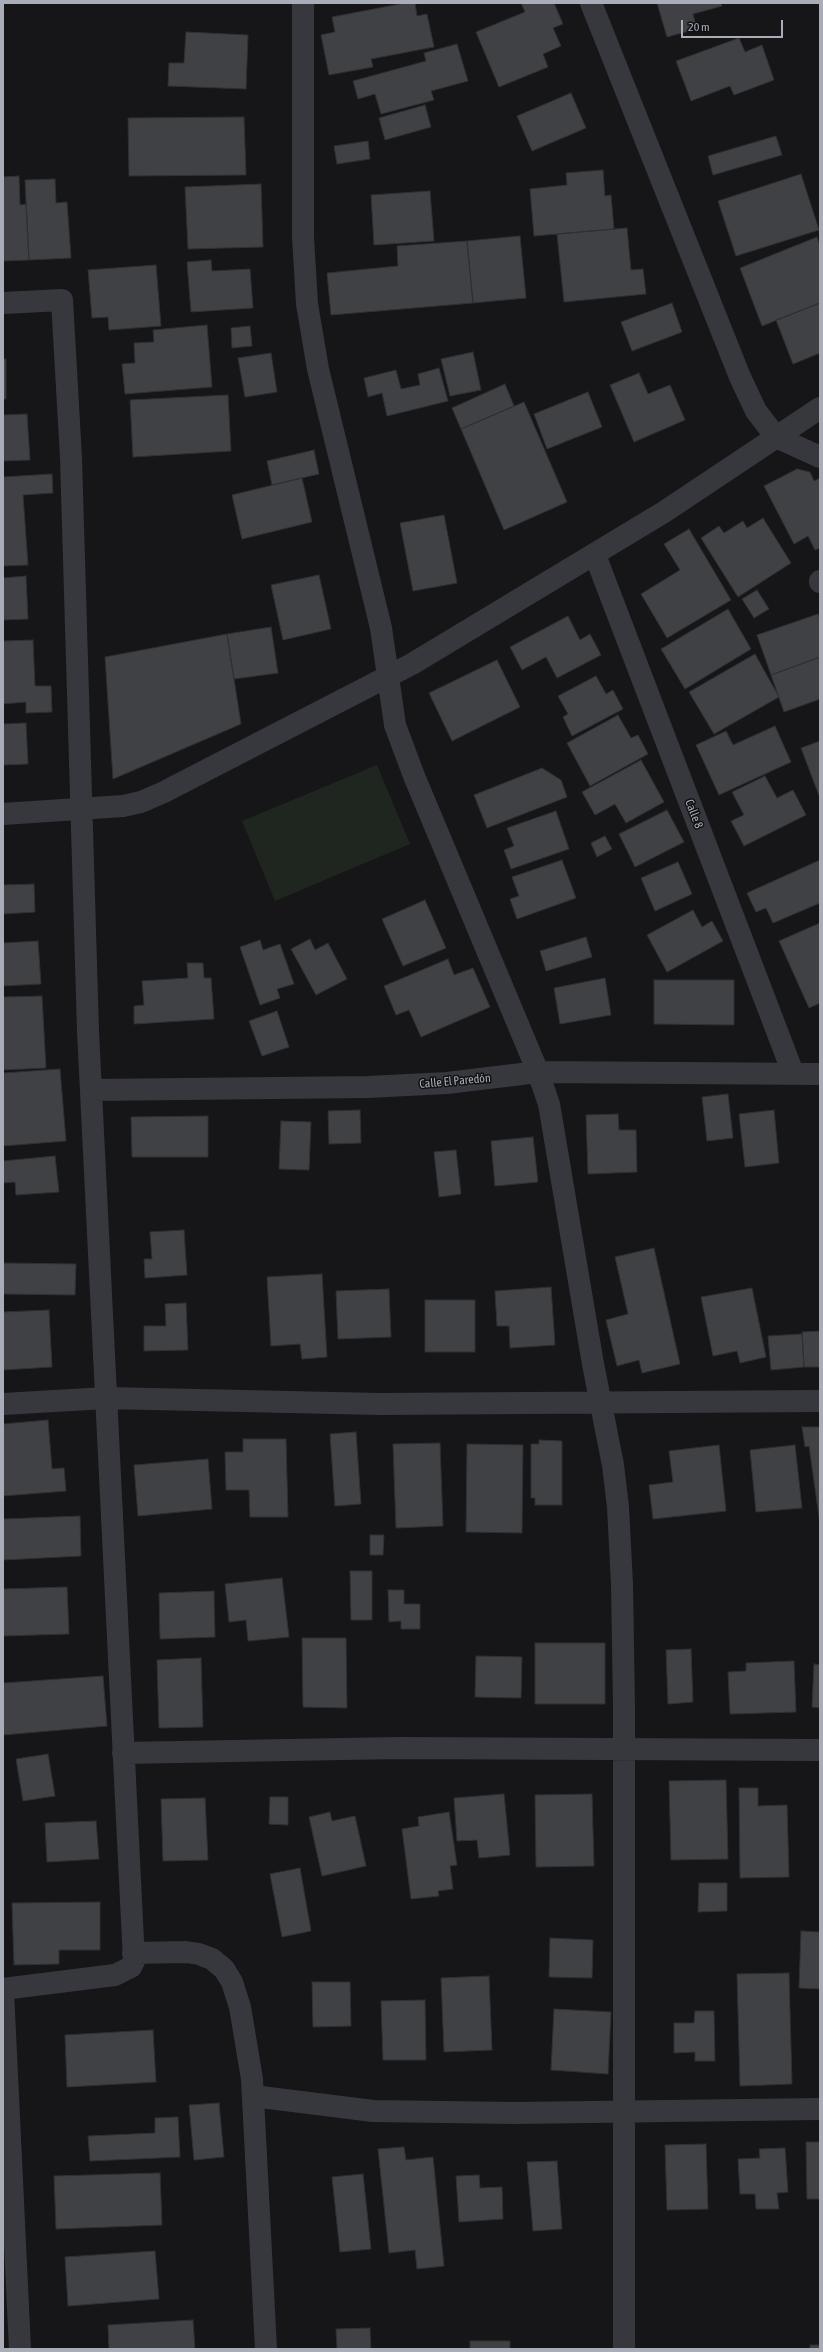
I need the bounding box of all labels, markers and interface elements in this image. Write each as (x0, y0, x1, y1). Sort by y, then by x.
scale bar (683, 12, 785, 38)
text: 20 m (688, 20, 710, 34)
street label: Calle 8 (682, 797, 706, 831)
street label: Calle El Paredón (419, 1071, 491, 1091)

